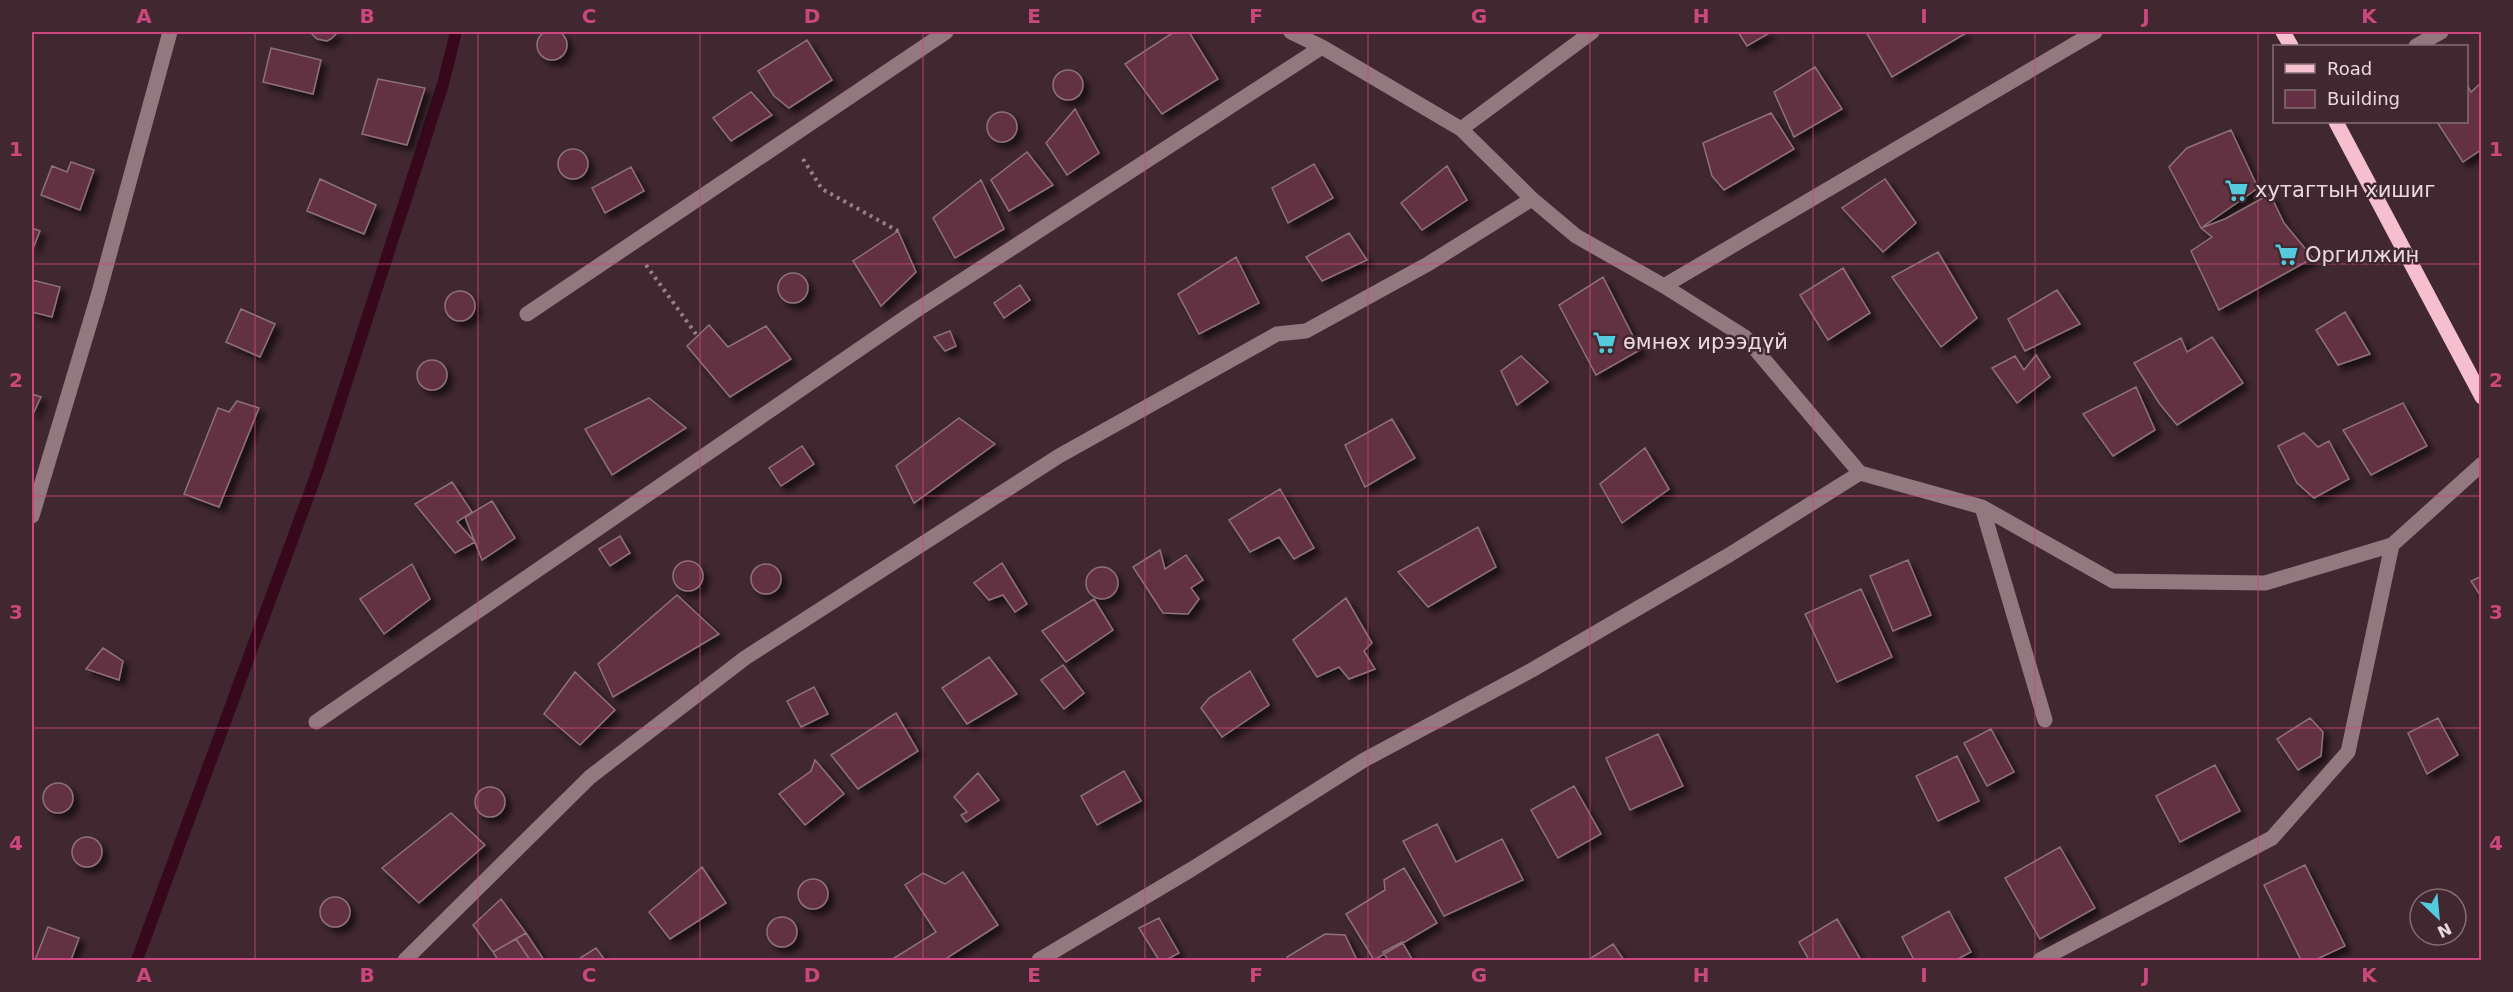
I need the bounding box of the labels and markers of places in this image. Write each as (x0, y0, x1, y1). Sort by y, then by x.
supermarket icon: хутагтын хишиг (2224, 177, 2250, 203)
place label: хутагтын хишиг (2255, 178, 2435, 202)
supermarket icon: Оргилжин (2274, 242, 2300, 268)
place label: Оргилжин (2305, 243, 2419, 267)
supermarket icon: өмнөх ирээдүй (1592, 329, 1618, 355)
place label: өмнөх ирээдүй (1623, 330, 1788, 354)

